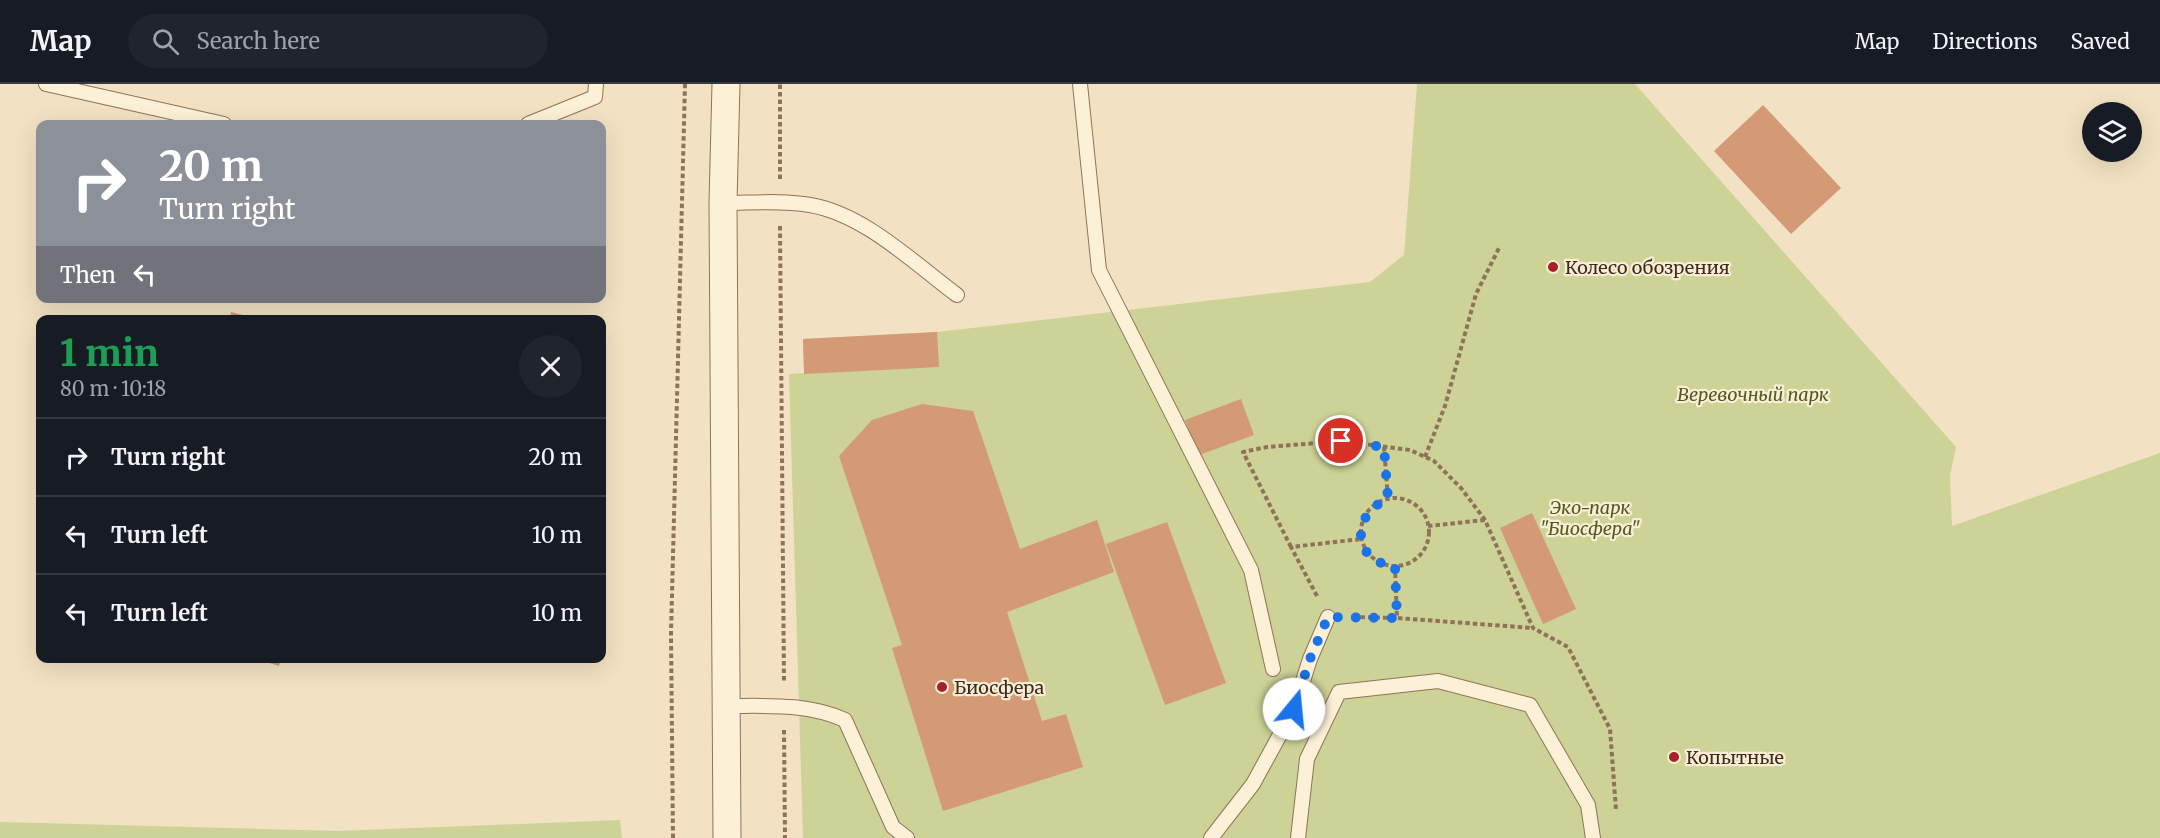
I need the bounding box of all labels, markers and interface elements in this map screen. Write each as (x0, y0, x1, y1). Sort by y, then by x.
search box (128, 14, 548, 68)
text: Map (30, 23, 92, 59)
icon: search (149, 25, 182, 58)
text: Search here (197, 27, 320, 55)
text: Map (1855, 28, 1899, 55)
text: Directions (1932, 28, 2037, 55)
text: Saved (2070, 28, 2130, 55)
map controls (2082, 102, 2142, 162)
button: layers (2082, 102, 2142, 162)
text: 20 m (159, 140, 263, 192)
icon: right (60, 144, 138, 222)
text: Turn right (159, 192, 296, 226)
place label: Колесо обозрения (1565, 256, 1730, 279)
icon: left (128, 258, 161, 291)
marker: Колесо обозрения (1546, 260, 1560, 274)
text: Then (60, 261, 116, 289)
text: 1 min (60, 331, 159, 376)
button: close (519, 335, 582, 398)
text: 80 m · 10:18 (60, 376, 166, 401)
park label: Веревочный парк (1677, 383, 1829, 406)
pin (1315, 415, 1366, 466)
icon: arrive (1324, 424, 1357, 457)
icon: right (60, 441, 93, 474)
text: Turn right (111, 443, 225, 471)
text: 20 m (528, 443, 582, 471)
park label: Эко-парк "Биосфера" (1540, 496, 1640, 540)
icon: left (60, 519, 93, 552)
text: Turn left (111, 521, 208, 549)
text: 10 m (532, 521, 582, 549)
icon: left (60, 597, 93, 630)
text: Turn left (111, 599, 208, 627)
text: 10 m (532, 599, 582, 627)
place label: Биосфера (954, 676, 1045, 699)
position arrow (1262, 677, 1326, 741)
marker: Биосфера (935, 680, 949, 694)
place label: Копытные (1686, 746, 1784, 769)
marker: Копытные (1667, 750, 1681, 764)

